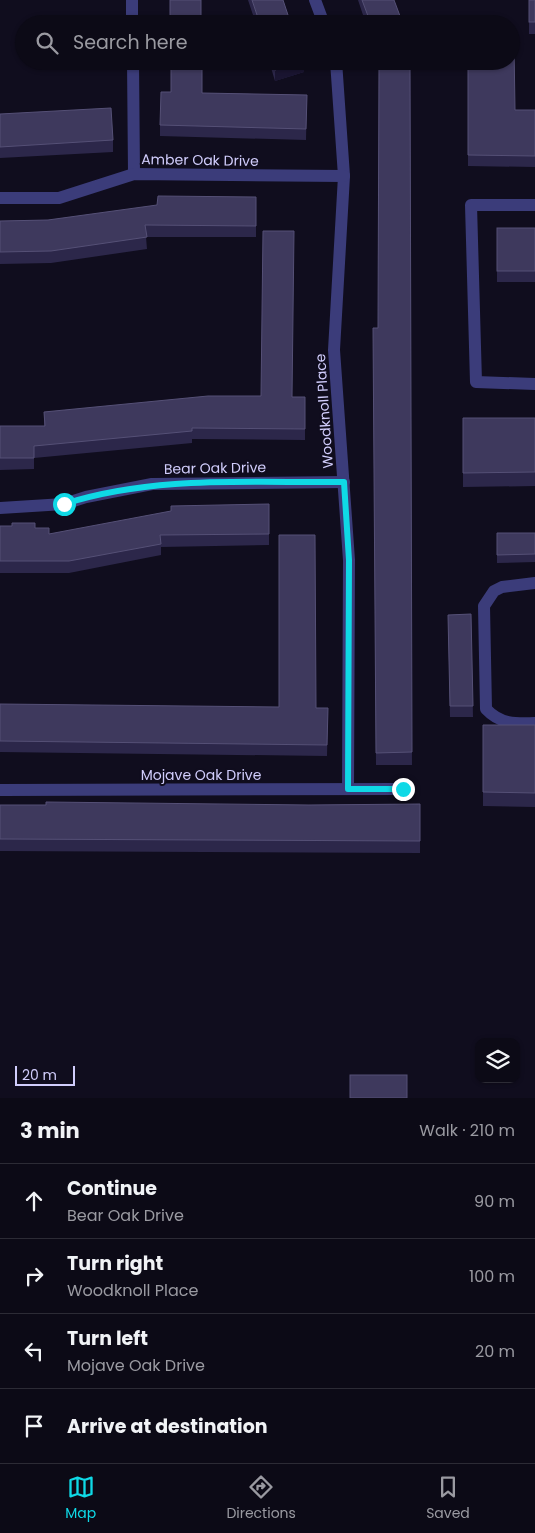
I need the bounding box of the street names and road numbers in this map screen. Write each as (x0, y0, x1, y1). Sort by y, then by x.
street label: Amber Oak Drive (141, 149, 259, 171)
street label: Woodknoll Place (310, 353, 338, 469)
street label: Bear Oak Drive (164, 457, 267, 479)
street label: Mojave Oak Drive (141, 765, 262, 785)

